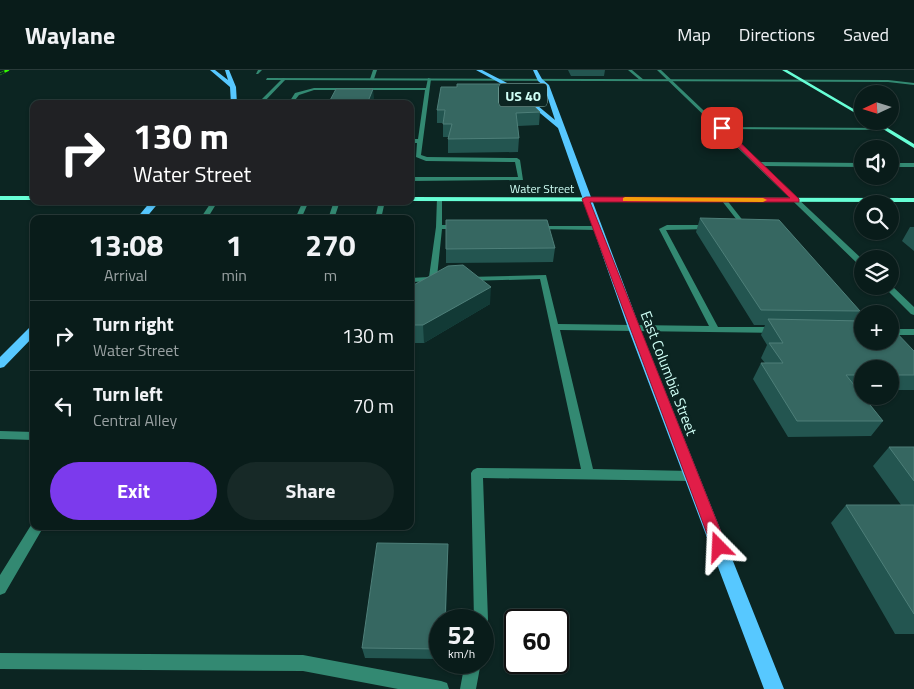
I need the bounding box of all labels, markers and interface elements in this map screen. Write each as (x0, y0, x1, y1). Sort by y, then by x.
text: Waylane (25, 17, 115, 53)
text: Map (677, 21, 711, 48)
text: Directions (739, 21, 815, 48)
text: Saved (843, 21, 889, 48)
road number: US 40 (499, 84, 547, 106)
north arrow (854, 85, 899, 130)
map controls (854, 85, 899, 405)
pin (701, 107, 743, 149)
text: 130 m (133, 109, 229, 163)
icon: arrive (708, 114, 736, 142)
icon: right (50, 120, 115, 185)
button: sound (854, 140, 899, 185)
text: Water Street (133, 157, 251, 191)
street label: Water Street (510, 179, 575, 198)
button: search (854, 195, 899, 240)
text: 13:08 (88, 222, 163, 268)
text: 1 (226, 222, 243, 268)
text: 270 (305, 222, 356, 268)
button: layers (854, 250, 899, 295)
text: Arrival (104, 263, 147, 287)
text: min (221, 263, 247, 287)
text: m (324, 263, 337, 287)
button: + (854, 305, 899, 350)
street label: East Columbia Street (635, 307, 704, 439)
text: Turn right (93, 309, 174, 338)
text: 130 m (342, 321, 394, 350)
icon: right (50, 322, 78, 350)
text: Water Street (93, 338, 179, 362)
button: − (854, 360, 899, 405)
text: Turn left (93, 379, 163, 408)
text: 70 m (353, 391, 394, 420)
icon: left (50, 392, 78, 420)
text: Central Alley (93, 408, 177, 432)
button: Exit (50, 462, 217, 520)
button: Share (227, 462, 394, 520)
position arrow (692, 520, 744, 572)
speed limit sign: 60 (504, 609, 569, 674)
text: 52 (447, 616, 476, 654)
text: km/h (448, 644, 475, 663)

